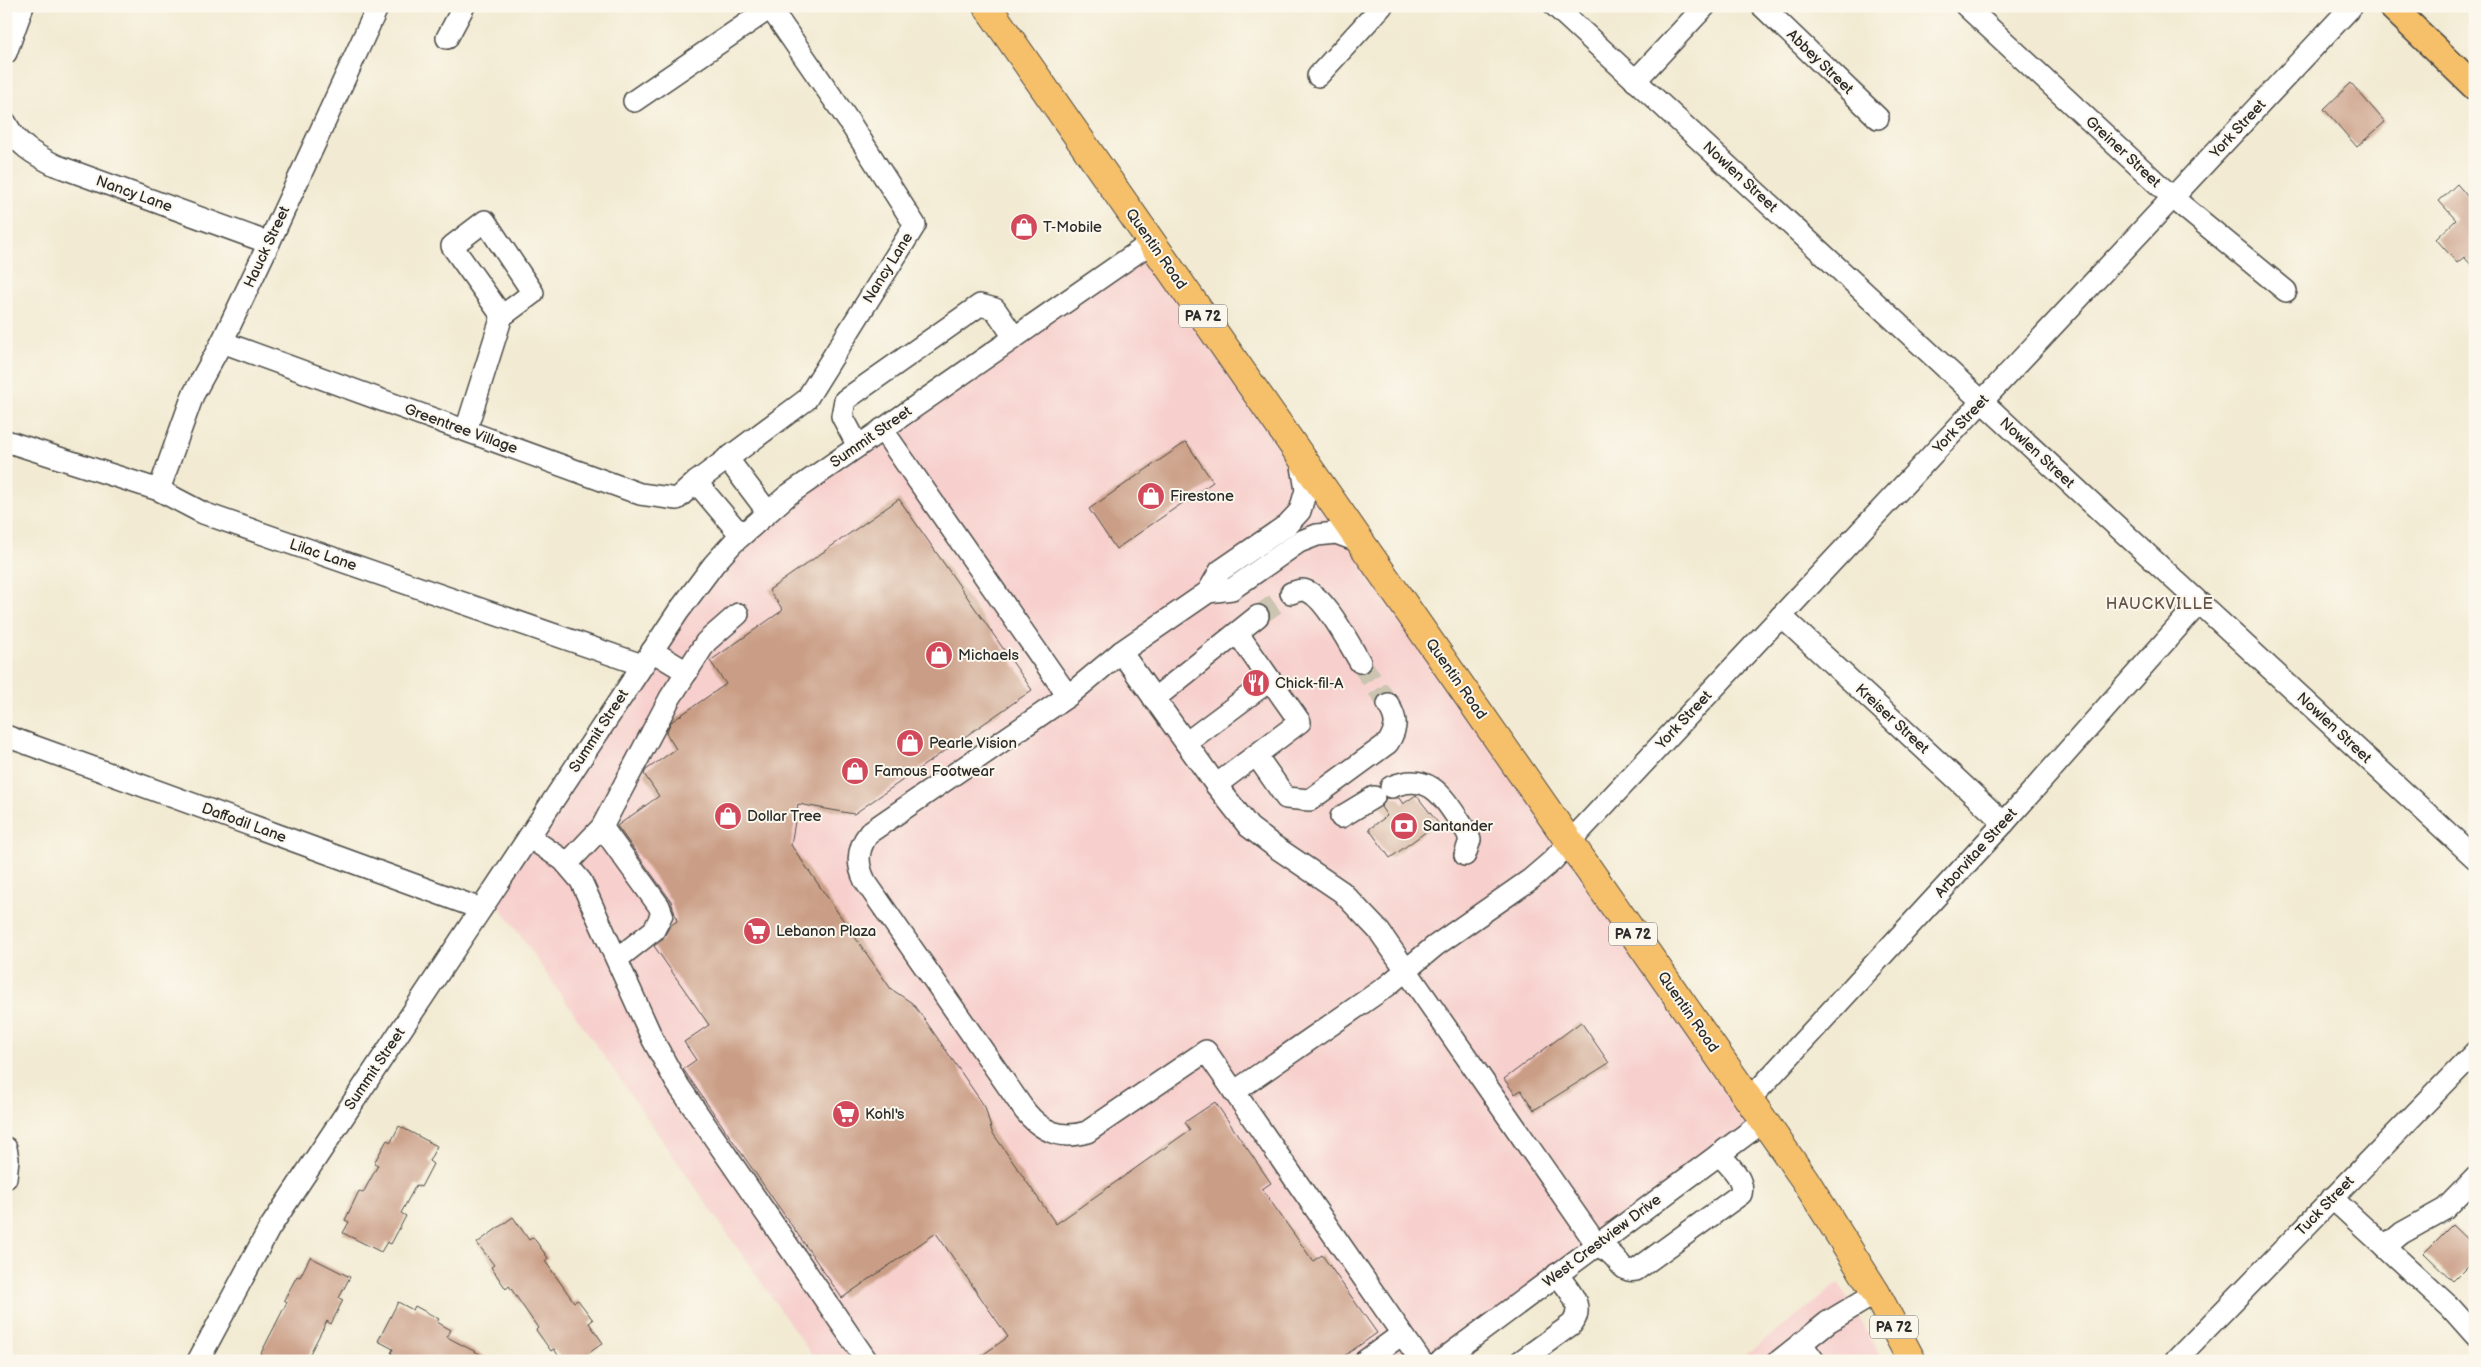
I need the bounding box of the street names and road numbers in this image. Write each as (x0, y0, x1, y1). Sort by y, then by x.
street label: Abbey Street (1783, 25, 1858, 99)
street label: York Street (2205, 95, 2270, 163)
street label: Greiner Street (2081, 112, 2165, 192)
street label: Nowlen Street (1699, 138, 1782, 217)
street label: Nancy Lane (93, 171, 175, 217)
street label: Hauck Street (240, 203, 294, 291)
street label: Quentin Road (1121, 205, 1191, 293)
street label: Nancy Lane (859, 229, 917, 307)
road number: PA 72 (1179, 304, 1227, 328)
street label: York Street (1928, 390, 1993, 458)
street label: Greentree Village (402, 400, 520, 458)
street label: Summit Street (827, 402, 916, 472)
street label: Nowlen Street (1996, 414, 2079, 493)
street label: Lilac Lane (287, 535, 359, 575)
street label: Quentin Road (1421, 635, 1491, 723)
street label: Kreiser Street (1851, 680, 1933, 758)
street label: Summit Street (565, 686, 633, 776)
street label: York Street (1651, 686, 1716, 754)
street label: Nowlen Street (2293, 689, 2376, 768)
street label: Daffodil Lane (199, 799, 289, 847)
street label: Arborvitae Street (1931, 804, 2022, 902)
road number: PA 72 (1609, 922, 1657, 946)
street label: Quentin Road (1653, 968, 1723, 1056)
street label: Summit Street (340, 1024, 410, 1114)
street label: Tuck Street (2292, 1172, 2359, 1240)
street label: West Crestview Drive (1539, 1190, 1665, 1292)
road number: PA 72 (1870, 1315, 1918, 1338)

